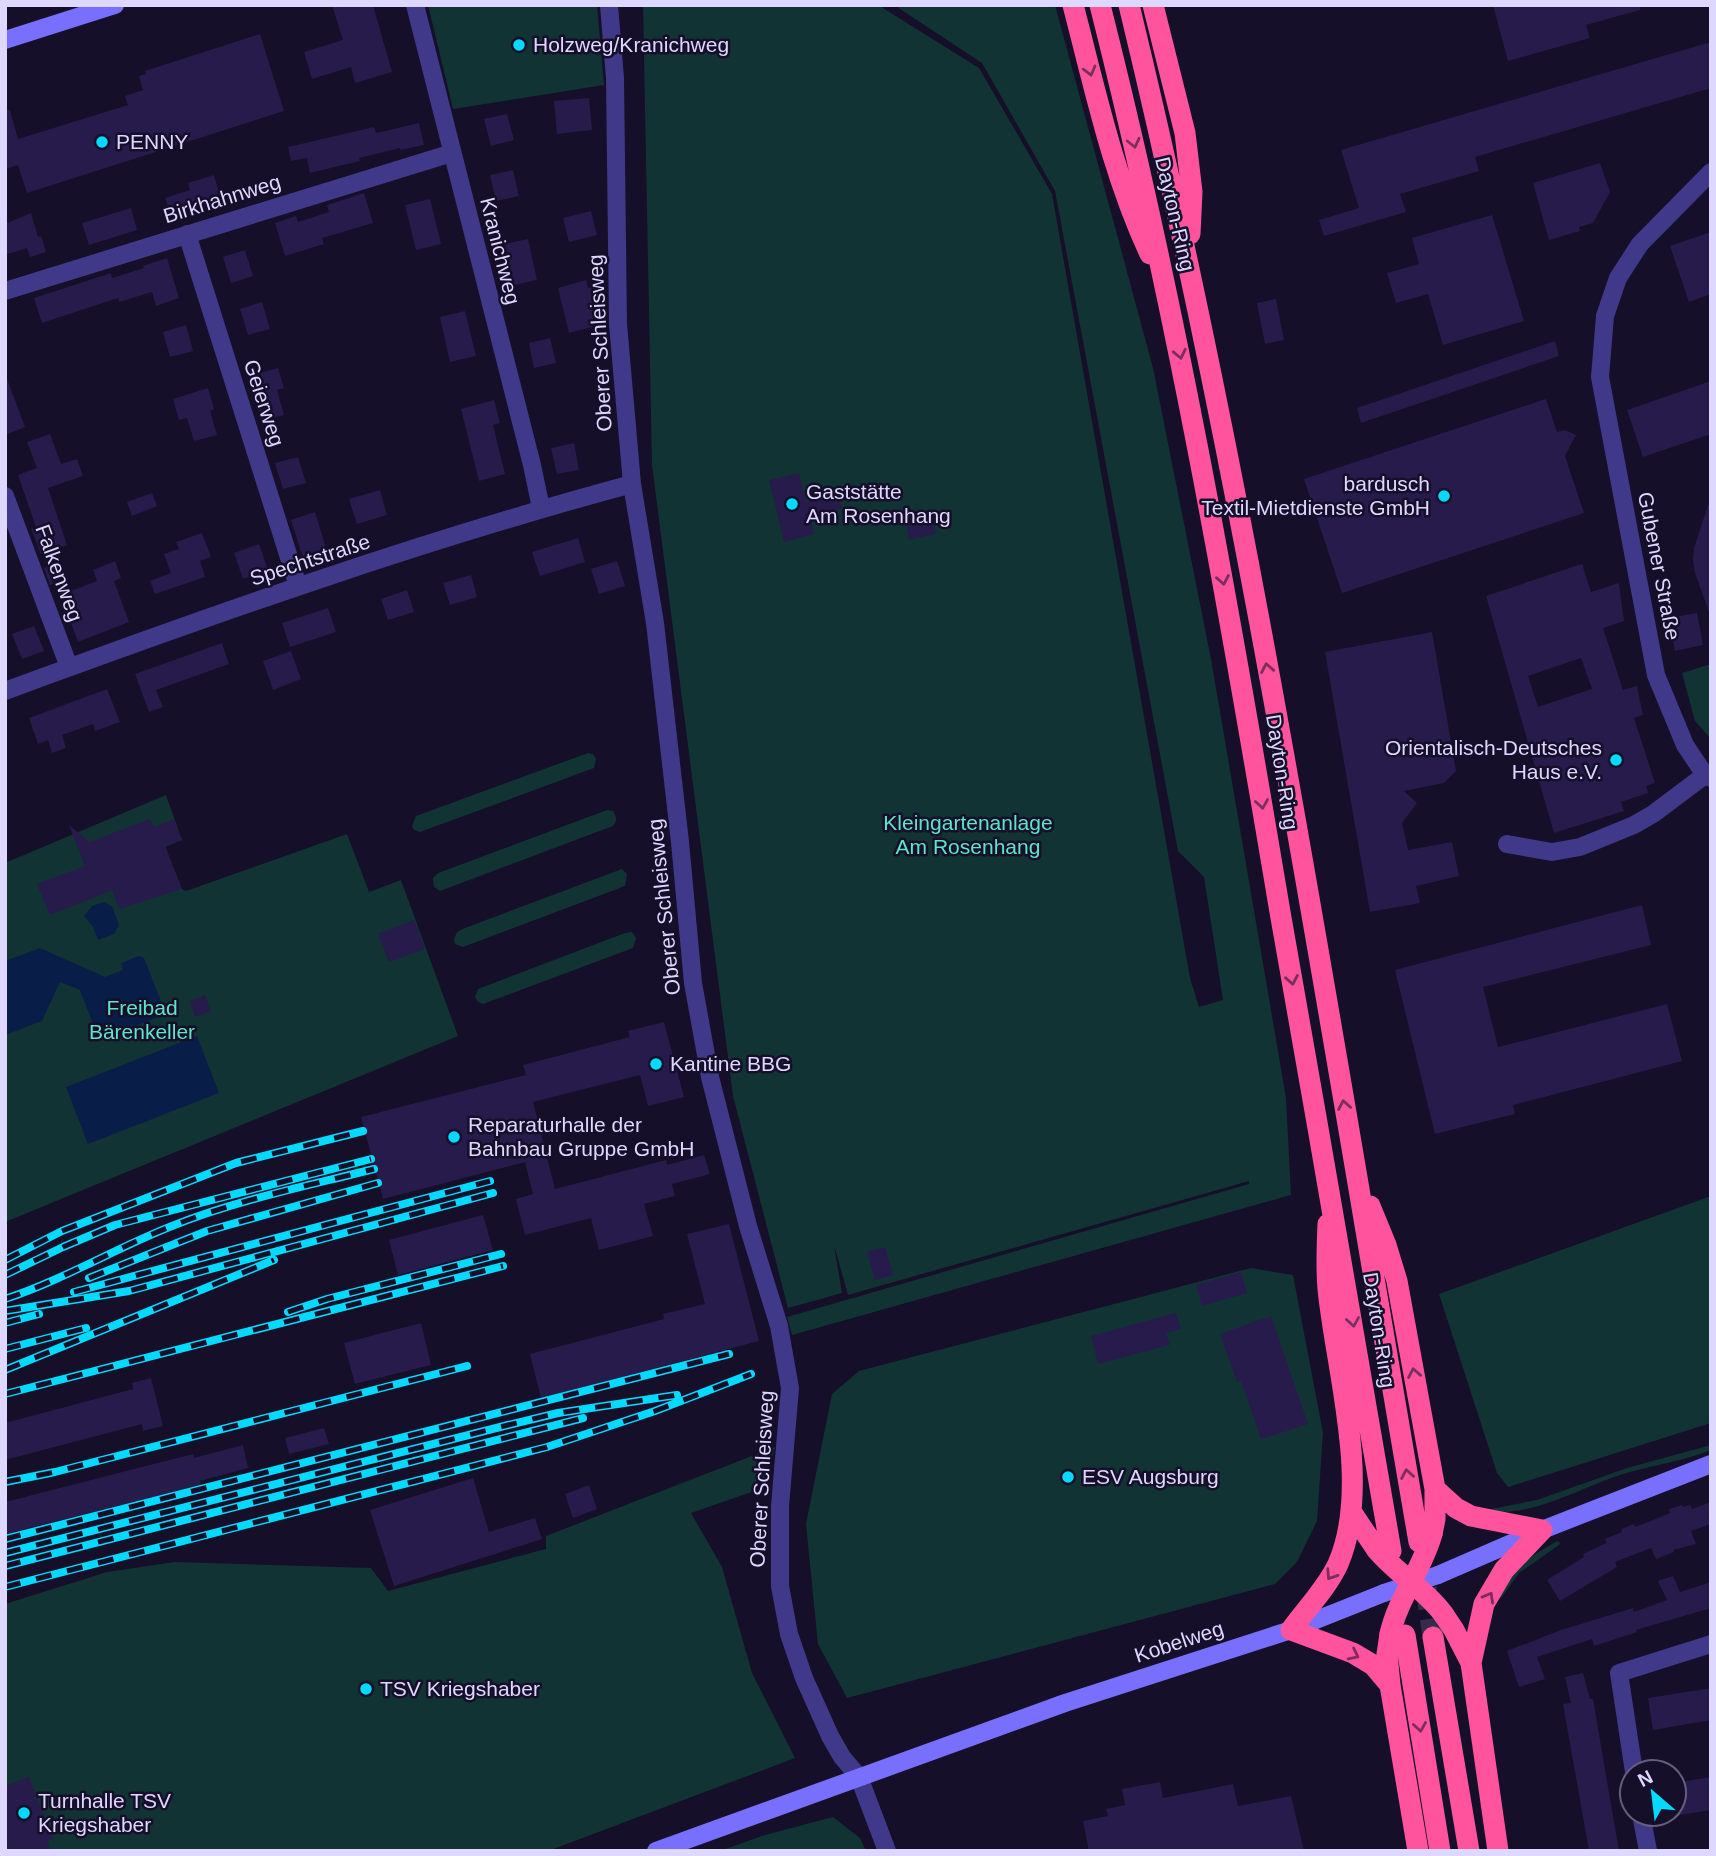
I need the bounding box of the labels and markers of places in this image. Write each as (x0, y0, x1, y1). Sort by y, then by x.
place label: Holzweg/Kranichweg (533, 33, 729, 56)
marker: Holzweg/Kranichweg (511, 37, 527, 53)
place label: PENNY (116, 130, 188, 153)
marker: PENNY (94, 134, 110, 150)
place label: bardusch Textil-Mietdienste GmbH (1201, 472, 1430, 519)
place label: Gaststätte Am Rosenhang (806, 480, 951, 527)
marker: bardusch Textil-Mietdienste GmbH (1436, 488, 1452, 504)
marker: Gaststätte Am Rosenhang (784, 496, 800, 512)
place label: Orientalisch-Deutsches Haus e.V. (1385, 736, 1602, 783)
marker: Orientalisch-Deutsches Haus e.V. (1608, 752, 1624, 768)
place label: Kantine BBG (670, 1052, 791, 1075)
marker: Kantine BBG (648, 1056, 664, 1072)
place label: Reparaturhalle der Bahnbau Gruppe GmbH (468, 1113, 694, 1160)
marker: Reparaturhalle der Bahnbau Gruppe GmbH (446, 1129, 462, 1145)
place label: ESV Augsburg (1082, 1465, 1219, 1488)
marker: ESV Augsburg (1060, 1469, 1076, 1485)
place label: TSV Kriegshaber (380, 1677, 540, 1700)
marker: TSV Kriegshaber (358, 1681, 374, 1697)
place label: Turnhalle TSV Kriegshaber (38, 1789, 171, 1836)
marker: Turnhalle TSV Kriegshaber (16, 1805, 32, 1821)

